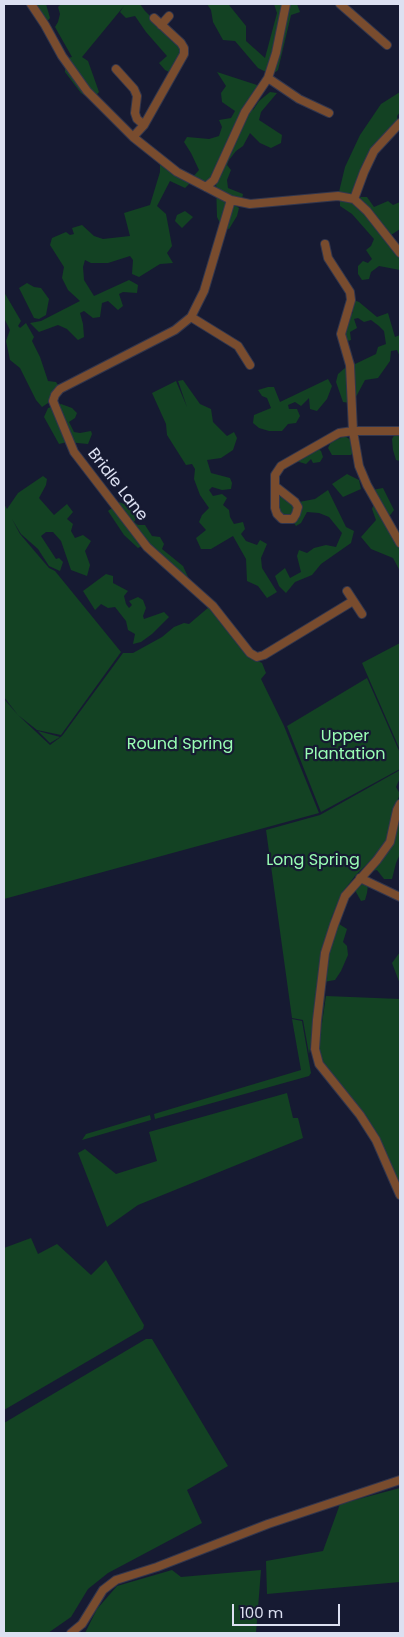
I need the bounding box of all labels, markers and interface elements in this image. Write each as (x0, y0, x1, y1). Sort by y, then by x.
street label: Bridle Lane (83, 445, 151, 525)
park label: Upper Plantation (304, 727, 386, 765)
park label: Round Spring (127, 735, 233, 755)
park label: Long Spring (266, 851, 360, 871)
scale bar (234, 1594, 342, 1626)
text: 100 m (240, 1602, 283, 1623)

